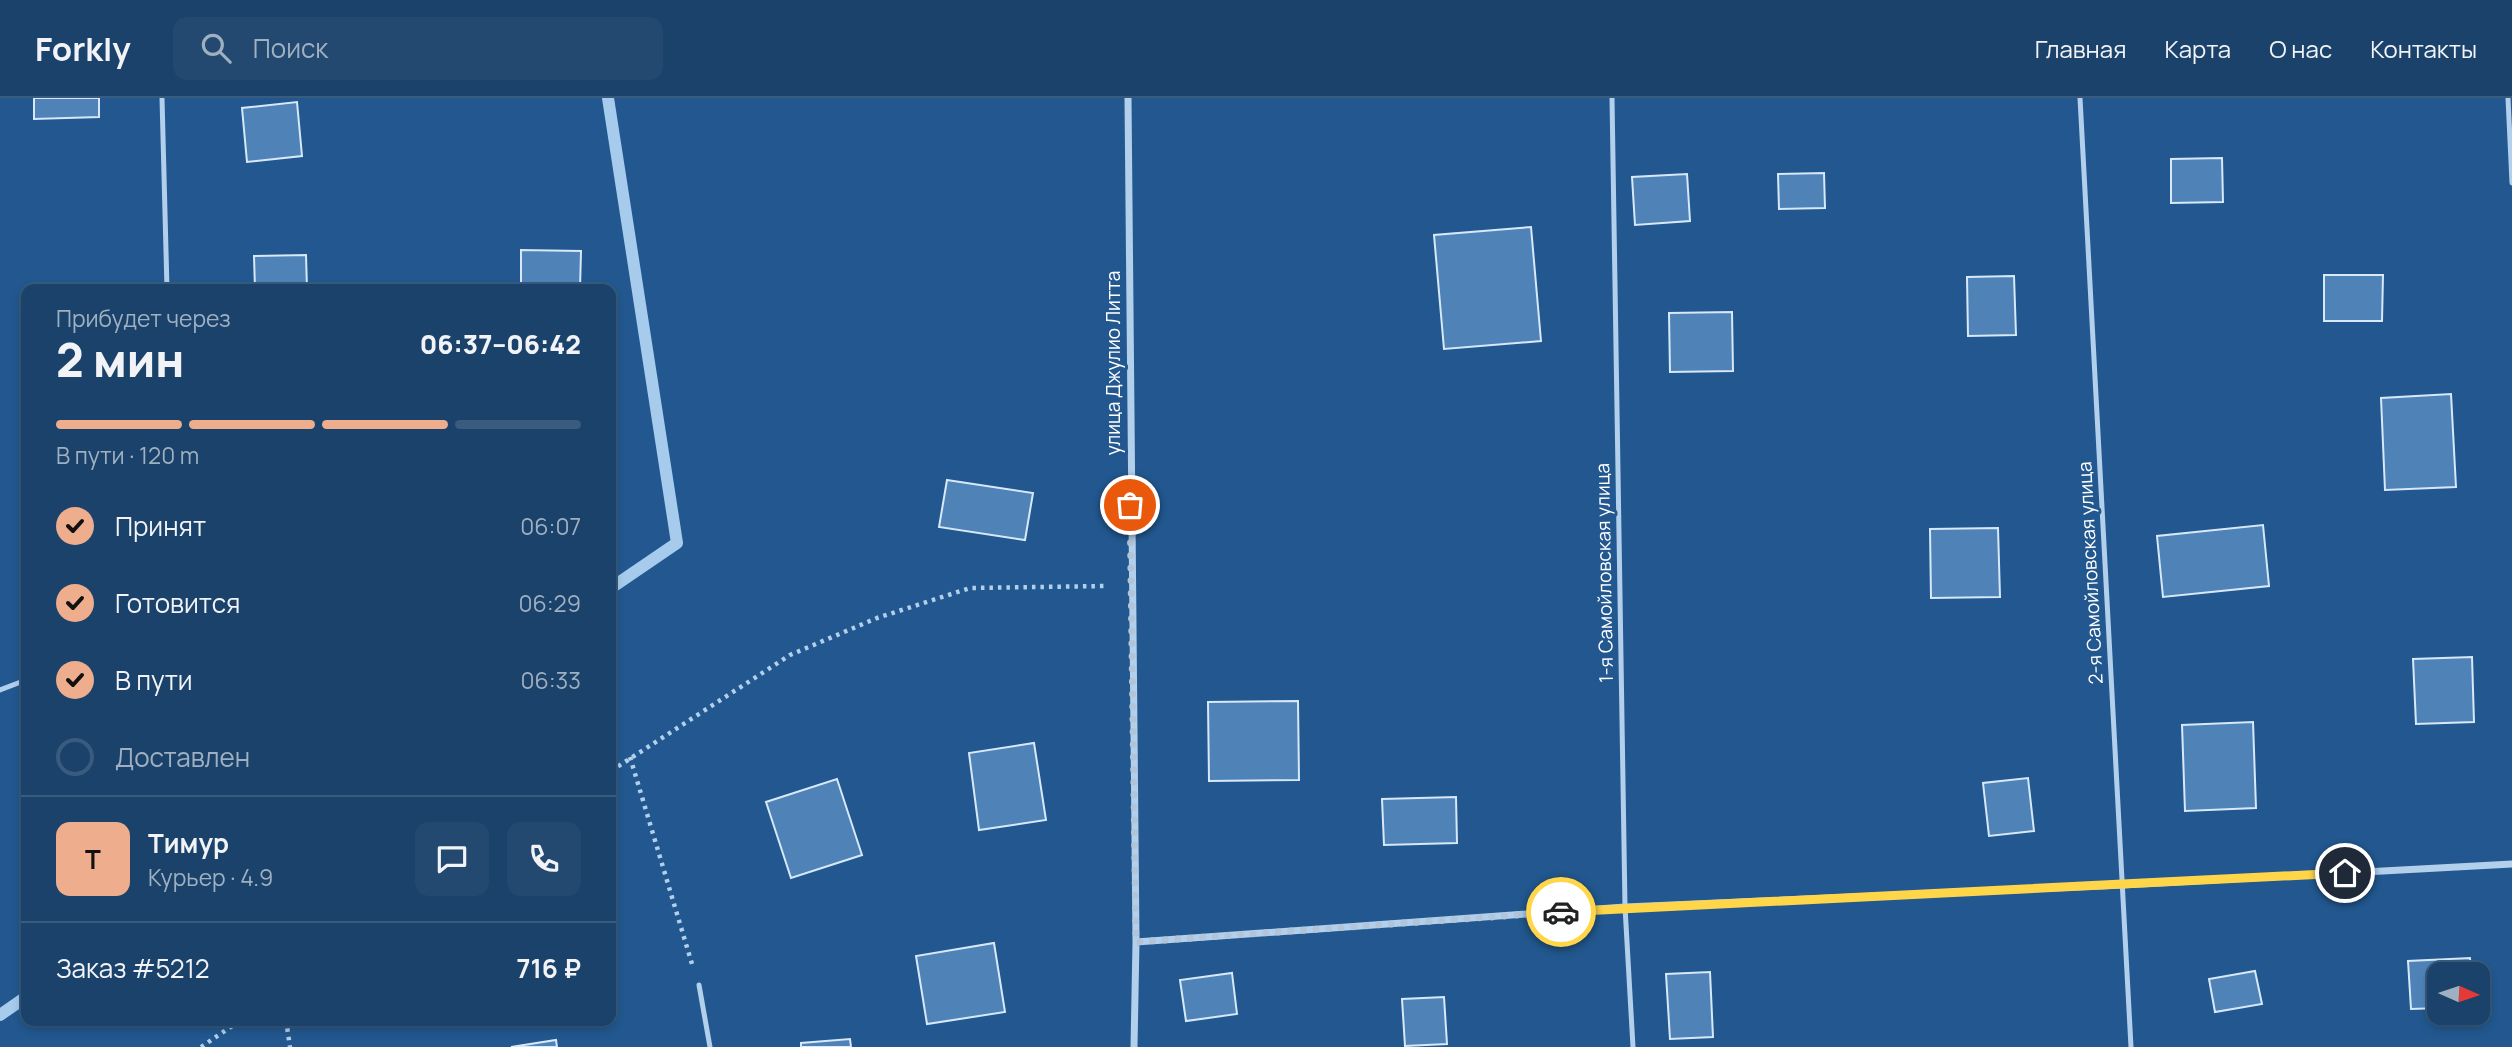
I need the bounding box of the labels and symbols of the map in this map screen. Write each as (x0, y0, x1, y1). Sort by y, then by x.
street label: улица Джулио Литта (1100, 271, 1126, 455)
street label: 2-я Самойловская улица (2071, 461, 2109, 685)
street label: 1-я Самойловская улица (1589, 463, 1619, 683)
pin (1100, 475, 1160, 535)
pin (2315, 843, 2375, 903)
courier (1526, 877, 1596, 947)
north arrow (2427, 962, 2490, 1026)

